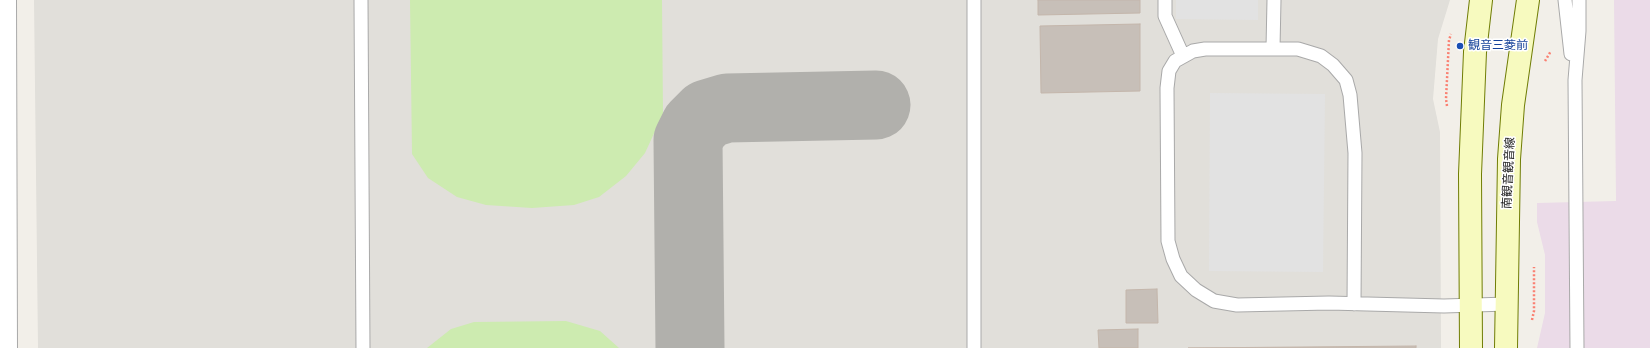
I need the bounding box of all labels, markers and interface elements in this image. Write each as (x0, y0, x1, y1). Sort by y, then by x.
place label: 観音三菱前 (1468, 39, 1528, 53)
marker: 観音三菱前 (1455, 41, 1465, 51)
street label: 南観音観音線 (1500, 137, 1518, 209)

